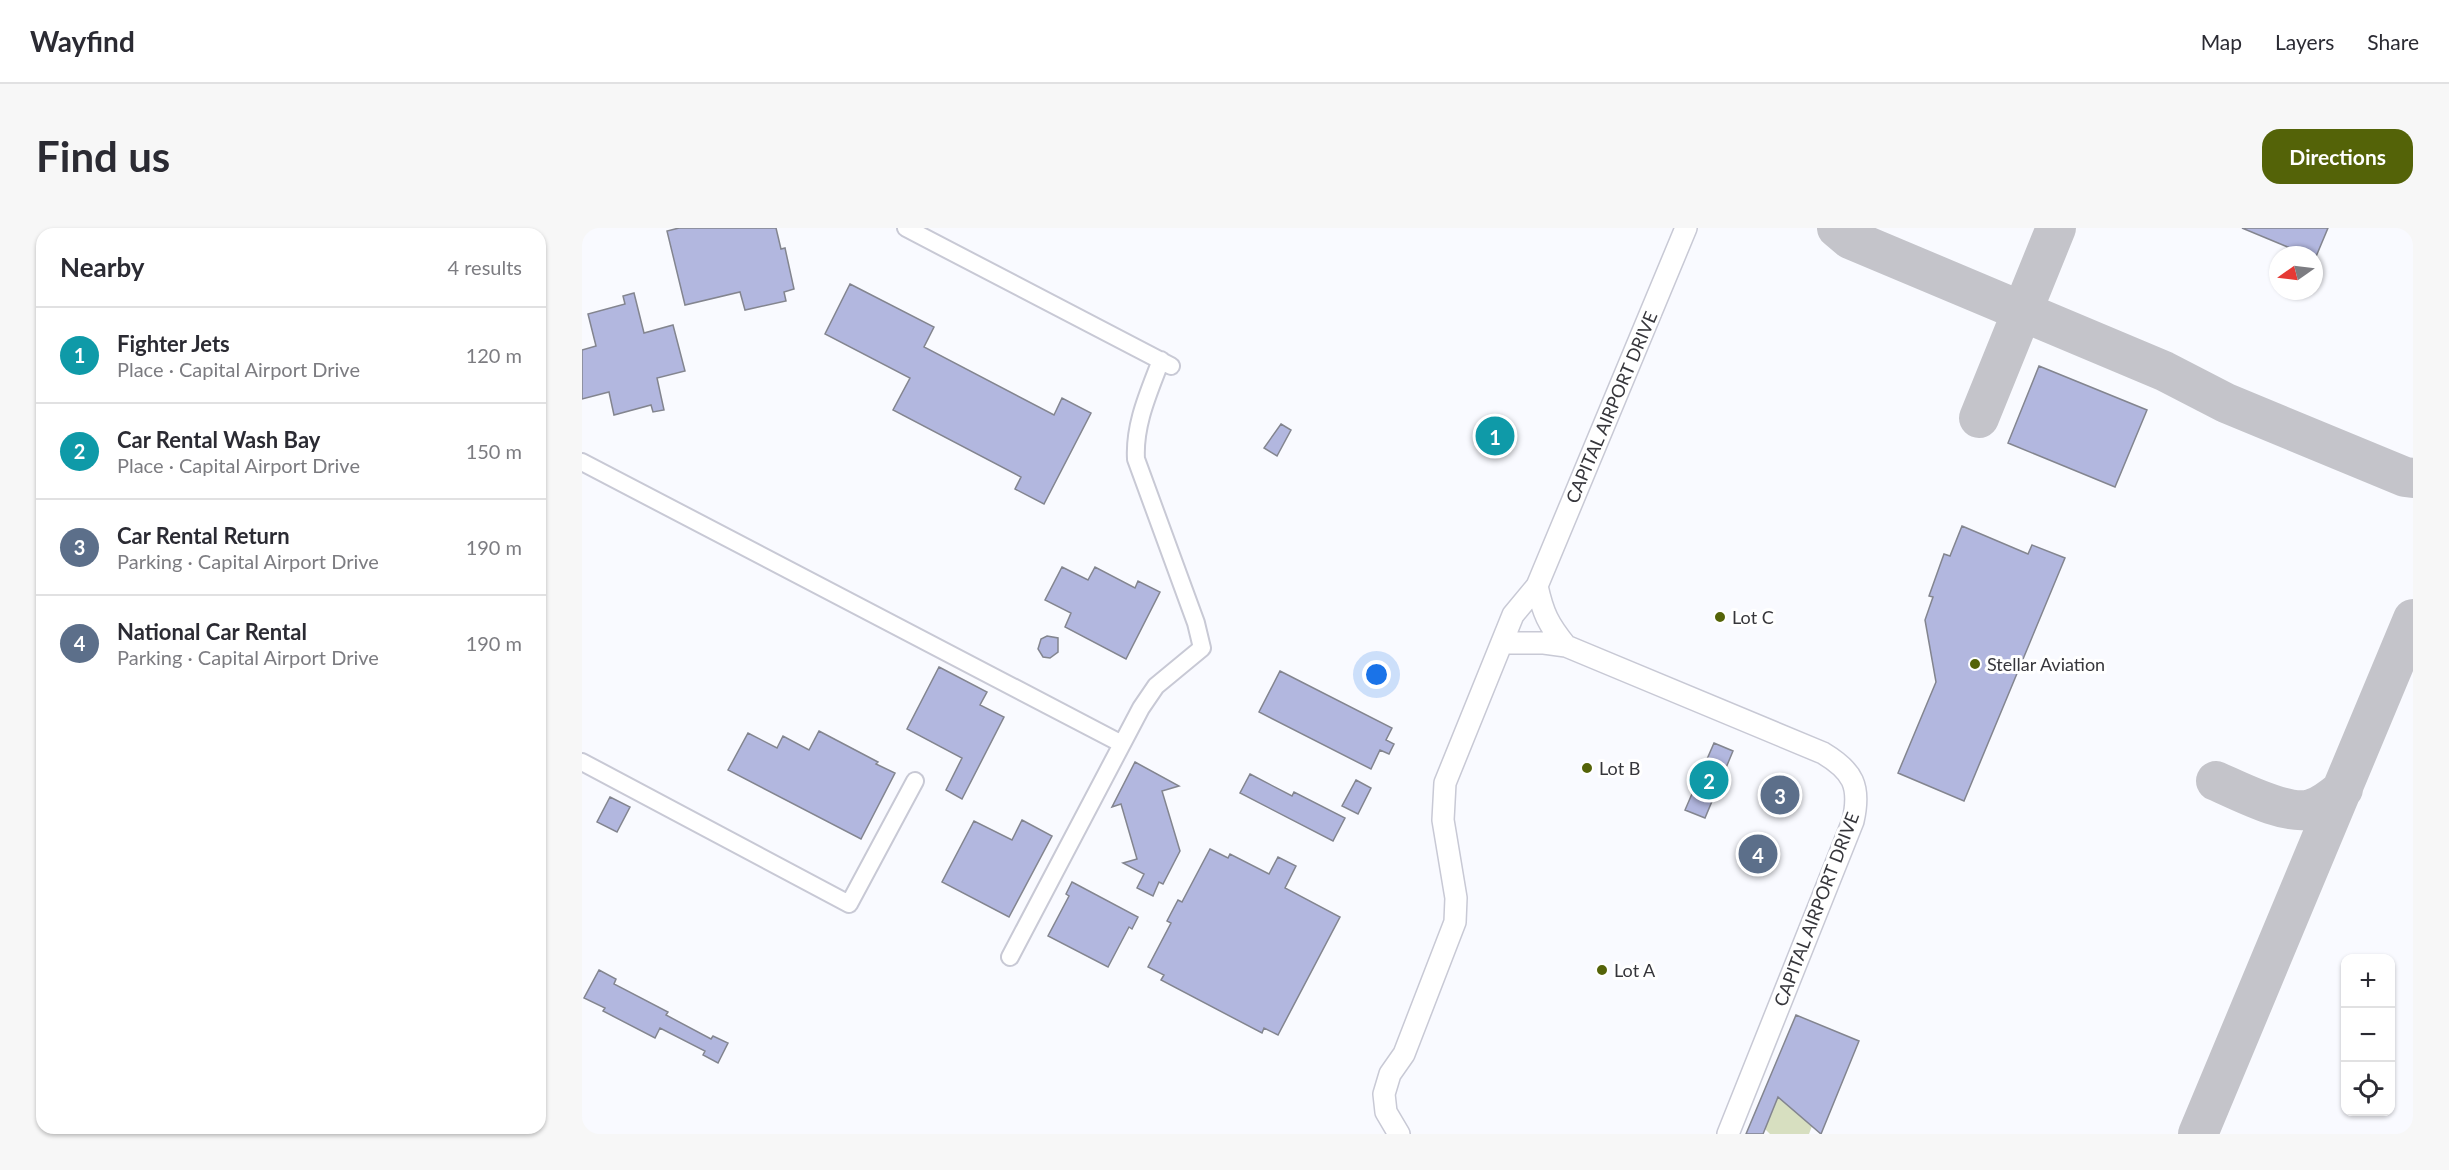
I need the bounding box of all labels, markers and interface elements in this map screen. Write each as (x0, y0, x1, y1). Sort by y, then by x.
text: Wayfind (30, 24, 135, 58)
text: Map (2201, 29, 2242, 54)
text: Layers (2275, 29, 2334, 54)
text: Share (2367, 29, 2419, 54)
button: Directions (2262, 129, 2413, 184)
text: Find us (36, 131, 170, 181)
north arrow (2269, 246, 2323, 300)
text: Nearby (60, 251, 145, 283)
text: 4 results (447, 255, 522, 279)
street label: CAPITAL AIRPORT DRIVE (1561, 308, 1661, 506)
text: Fighter Jets (117, 330, 230, 357)
text: 1 (74, 343, 85, 367)
text: 120 m (466, 343, 522, 367)
text: Place · Capital Airport Drive (117, 357, 360, 381)
pin: 1 (1476, 414, 1514, 458)
text: Car Rental Wash Bay (117, 426, 320, 453)
text: 2 (74, 439, 85, 463)
text: 150 m (466, 439, 522, 463)
text: Place · Capital Airport Drive (117, 453, 360, 477)
text: Car Rental Return (117, 522, 290, 549)
text: 3 (74, 535, 85, 559)
text: 190 m (466, 535, 522, 559)
text: Parking · Capital Airport Drive (117, 549, 379, 573)
place label: Lot C (1732, 606, 1774, 628)
marker: Lot C (1713, 610, 1727, 624)
text: National Car Rental (117, 618, 307, 645)
text: 4 (74, 631, 85, 655)
text: 190 m (466, 631, 522, 655)
text: Parking · Capital Airport Drive (117, 645, 379, 669)
place label: Stellar Aviation (1987, 653, 2105, 675)
marker: Stellar Aviation (1968, 657, 1982, 671)
your location (1362, 660, 1391, 689)
place label: Lot B (1599, 757, 1640, 779)
pin: 2 (1690, 758, 1728, 802)
marker: Lot B (1580, 761, 1594, 775)
pin: 3 (1760, 772, 1800, 818)
street label: CAPITAL AIRPORT DRIVE (1769, 809, 1863, 1009)
pin: 4 (1738, 832, 1778, 876)
map controls (2341, 954, 2395, 1116)
button: + (2341, 954, 2395, 1008)
place label: Lot A (1614, 959, 1656, 981)
marker: Lot A (1595, 963, 1609, 977)
button: − (2341, 1008, 2395, 1062)
button: locate (2341, 1062, 2395, 1116)

